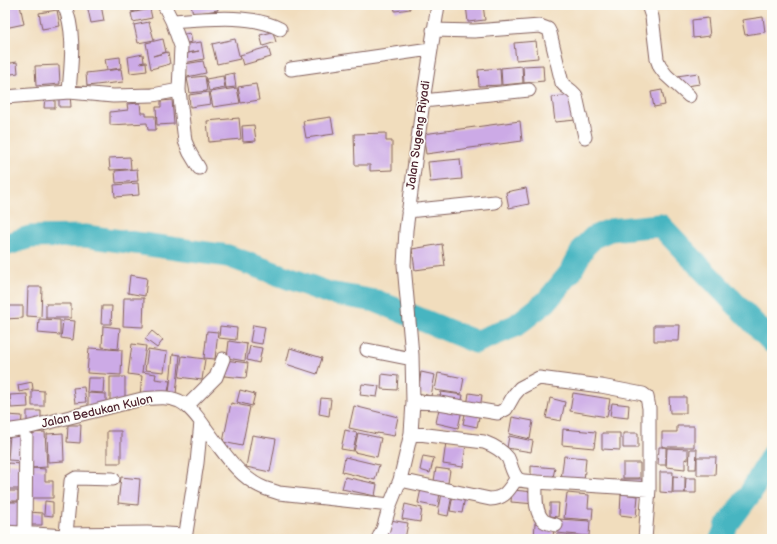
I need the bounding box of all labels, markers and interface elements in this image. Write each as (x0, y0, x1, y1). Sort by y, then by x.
street label: Jalan Sugeng Riyadi (403, 79, 434, 190)
street label: Jalan Bedukan Kulon (40, 391, 155, 432)

